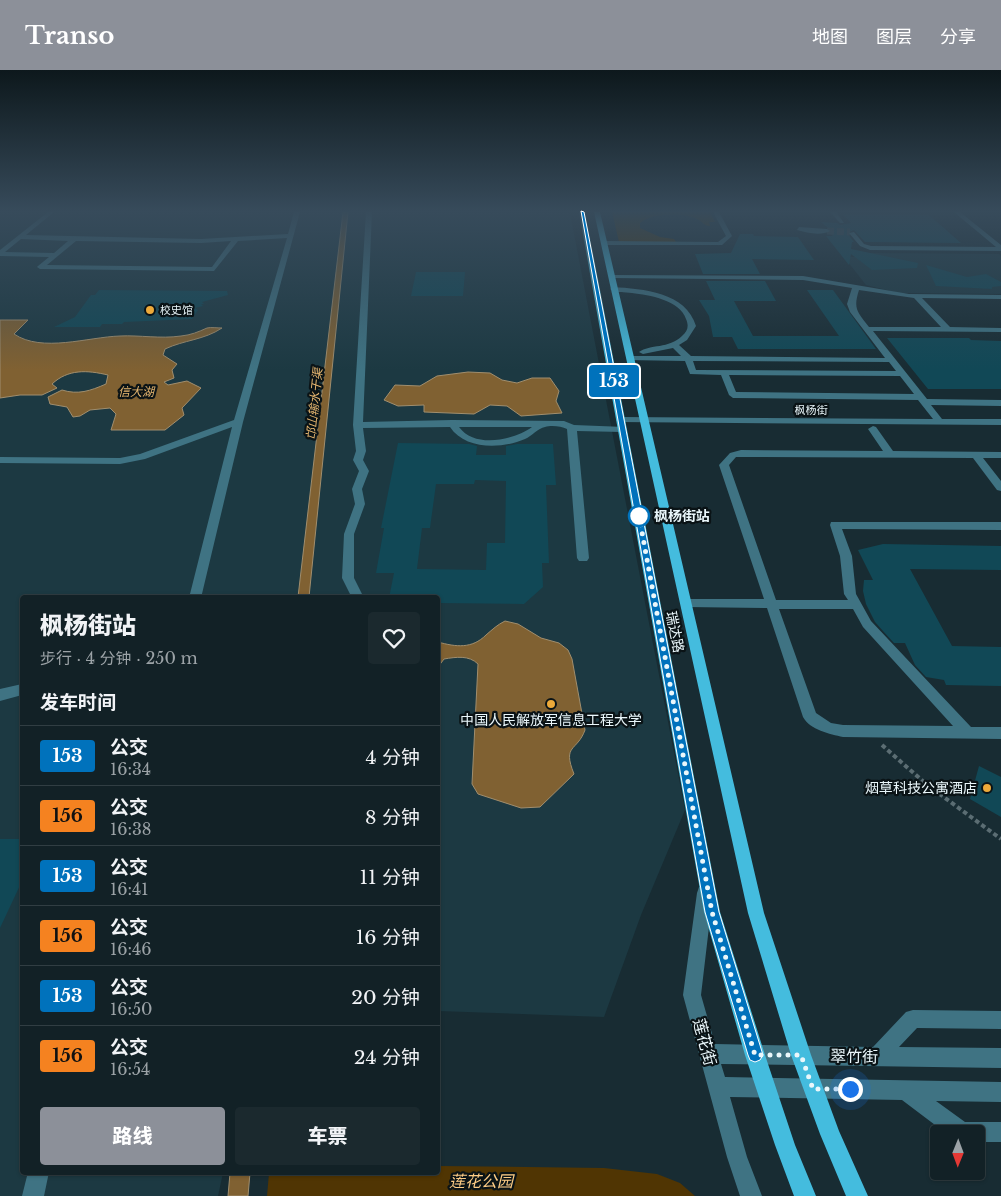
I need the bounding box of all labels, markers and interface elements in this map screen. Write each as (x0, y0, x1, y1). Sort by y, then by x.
text: Transo (25, 21, 114, 50)
text: 地图 (812, 26, 848, 48)
text: 图层 (876, 26, 912, 48)
text: 分享 (940, 26, 976, 48)
place label: 校史馆 (160, 303, 193, 317)
marker: 校史馆 (144, 304, 156, 316)
water label: 邙山输水干渠 (303, 365, 325, 441)
line badge: 153 (585, 365, 643, 397)
text: 153 (599, 370, 629, 392)
water label: 信大湖 (118, 384, 156, 399)
street label: 枫杨街 (795, 403, 828, 417)
marker: 枫杨街站 (628, 505, 650, 527)
place label: 枫杨街站 (654, 507, 710, 525)
street label: 瑞达路 (662, 610, 688, 654)
text: 枫杨街站 (40, 611, 136, 640)
button: heart (368, 612, 420, 664)
text: 步行 · 4 分钟 · 250 m (40, 648, 198, 668)
text: 发车时间 (40, 691, 116, 714)
marker: 中国人民解放军信息工程大学 (545, 698, 557, 710)
place label: 中国人民解放军信息工程大学 (460, 711, 642, 729)
text: 公交 (110, 736, 148, 759)
text: 153 (52, 745, 83, 767)
text: 4 分钟 (365, 746, 420, 769)
text: 16:34 (110, 759, 151, 779)
place label: 烟草科技公寓酒店 (865, 779, 977, 797)
marker: 烟草科技公寓酒店 (981, 782, 993, 794)
text: 公交 (110, 796, 148, 819)
text: 156 (52, 805, 83, 827)
text: 8 分钟 (365, 806, 420, 829)
text: 16:38 (110, 819, 152, 839)
text: 公交 (110, 856, 148, 879)
text: 153 (52, 865, 83, 887)
text: 11 分钟 (360, 866, 420, 889)
text: 16:41 (110, 879, 148, 899)
text: 公交 (110, 916, 148, 939)
text: 156 (52, 925, 83, 947)
text: 16 分钟 (356, 926, 420, 949)
text: 16:46 (110, 939, 152, 959)
text: 公交 (110, 976, 148, 999)
text: 153 (52, 985, 83, 1007)
text: 20 分钟 (351, 986, 420, 1009)
text: 16:50 (110, 999, 153, 1019)
street label: 莲花街 (689, 1016, 721, 1068)
text: 公交 (110, 1036, 148, 1059)
text: 156 (52, 1045, 83, 1067)
text: 24 分钟 (354, 1046, 420, 1069)
street label: 翠竹街 (830, 1046, 878, 1066)
text: 16:54 (110, 1059, 150, 1079)
your location (838, 1077, 863, 1102)
button: 路线 (40, 1107, 225, 1165)
button: 车票 (235, 1107, 420, 1165)
north arrow (930, 1125, 985, 1180)
map controls (930, 1125, 985, 1180)
park label: 莲花公园 (449, 1171, 515, 1191)

